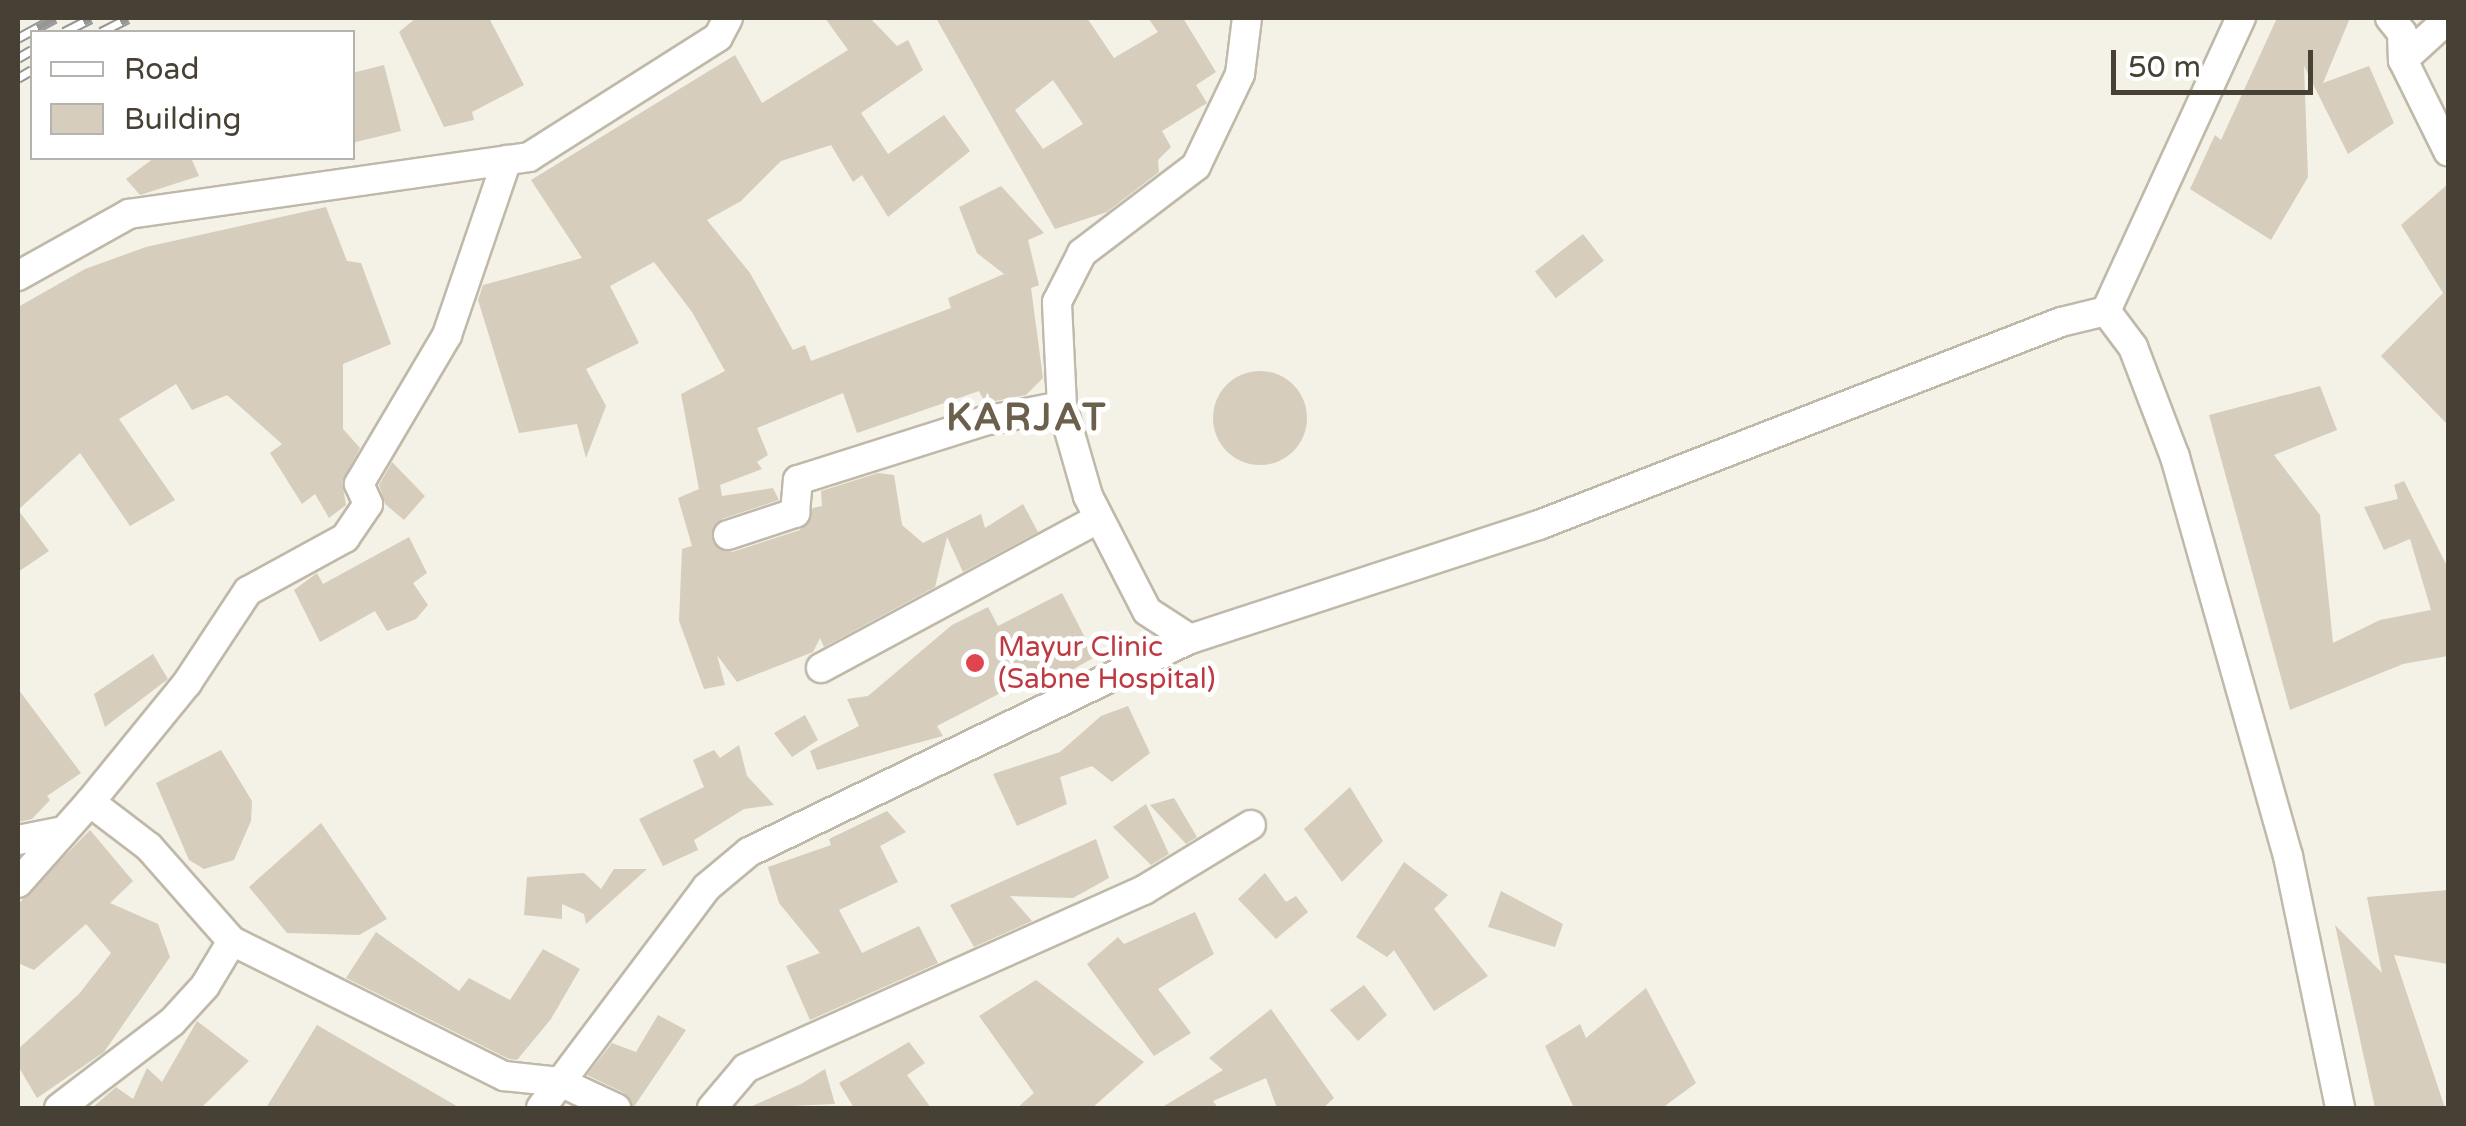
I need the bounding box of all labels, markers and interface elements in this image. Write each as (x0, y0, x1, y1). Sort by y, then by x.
legend (30, 30, 355, 160)
scale bar (2116, 30, 2318, 92)
text: 50 m (2128, 49, 2201, 86)
text: Road (124, 51, 199, 88)
text: Building (124, 101, 241, 138)
district label: KARJAT (946, 396, 1108, 442)
place label: Mayur Clinic (Sabne Hospital) (998, 630, 1216, 696)
marker: Mayur Clinic (Sabne Hospital) (962, 650, 988, 676)

